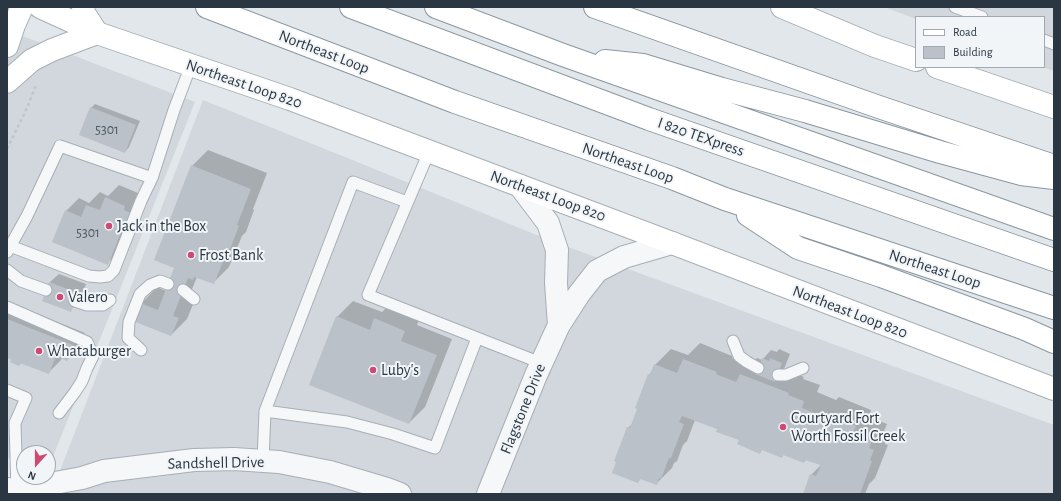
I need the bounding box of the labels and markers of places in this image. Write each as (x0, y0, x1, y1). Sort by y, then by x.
place label: Jack in the Box (117, 216, 206, 236)
marker: Jack in the Box (104, 221, 114, 231)
place label: Frost Bank (199, 245, 263, 265)
marker: Frost Bank (186, 250, 196, 260)
place label: Valero (68, 287, 108, 307)
marker: Valero (55, 292, 65, 302)
place label: Whataburger (47, 341, 131, 361)
marker: Whataburger (34, 346, 44, 356)
place label: Luby's (381, 360, 419, 380)
marker: Luby's (368, 365, 378, 375)
place label: Courtyard Fort Worth Fossil Creek (791, 408, 905, 446)
marker: Courtyard Fort Worth Fossil Creek (778, 422, 788, 432)

